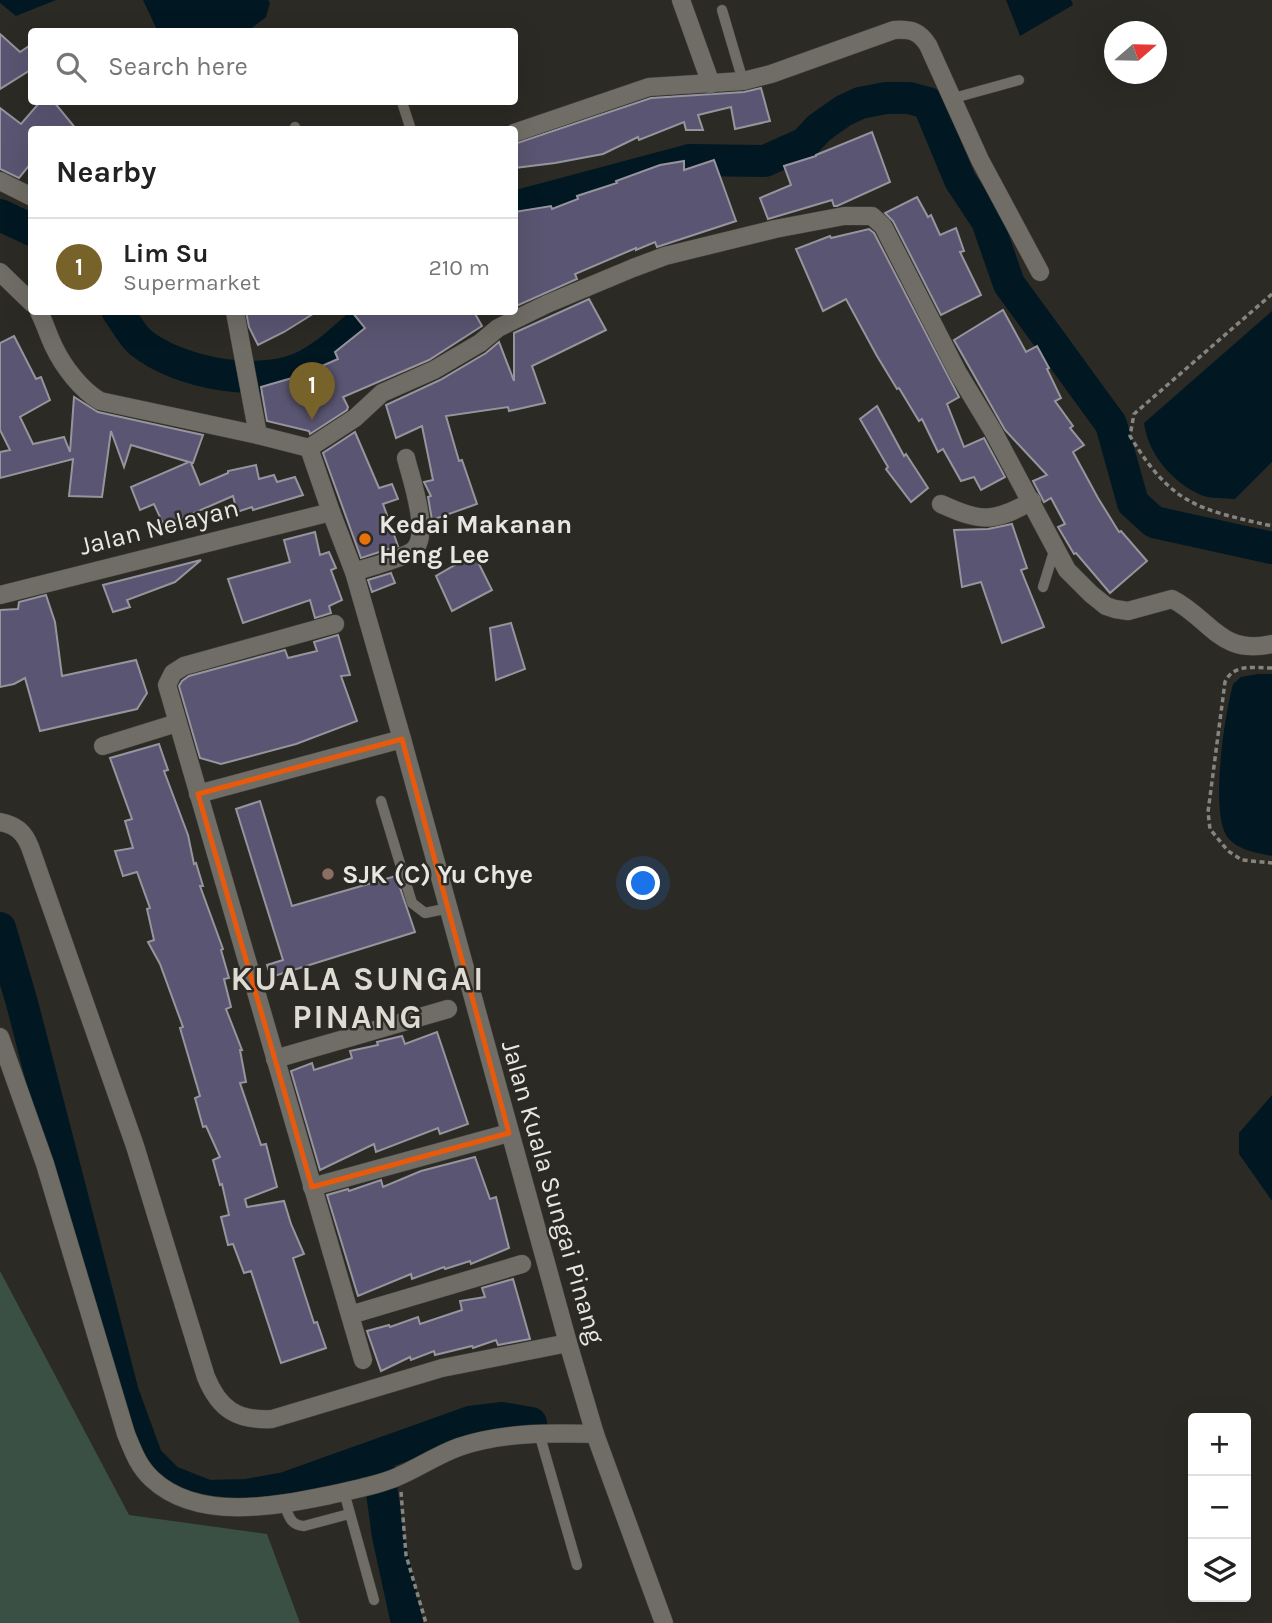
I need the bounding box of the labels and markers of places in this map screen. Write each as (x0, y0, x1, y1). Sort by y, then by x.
pin: 1 (289, 362, 335, 420)
place label: Kedai Makanan Heng Lee (379, 509, 572, 570)
marker: Kedai Makanan Heng Lee (357, 531, 373, 547)
place label: SJK (C) Yu Chye (342, 859, 533, 890)
marker: SJK (C) Yu Chye (320, 866, 336, 882)

